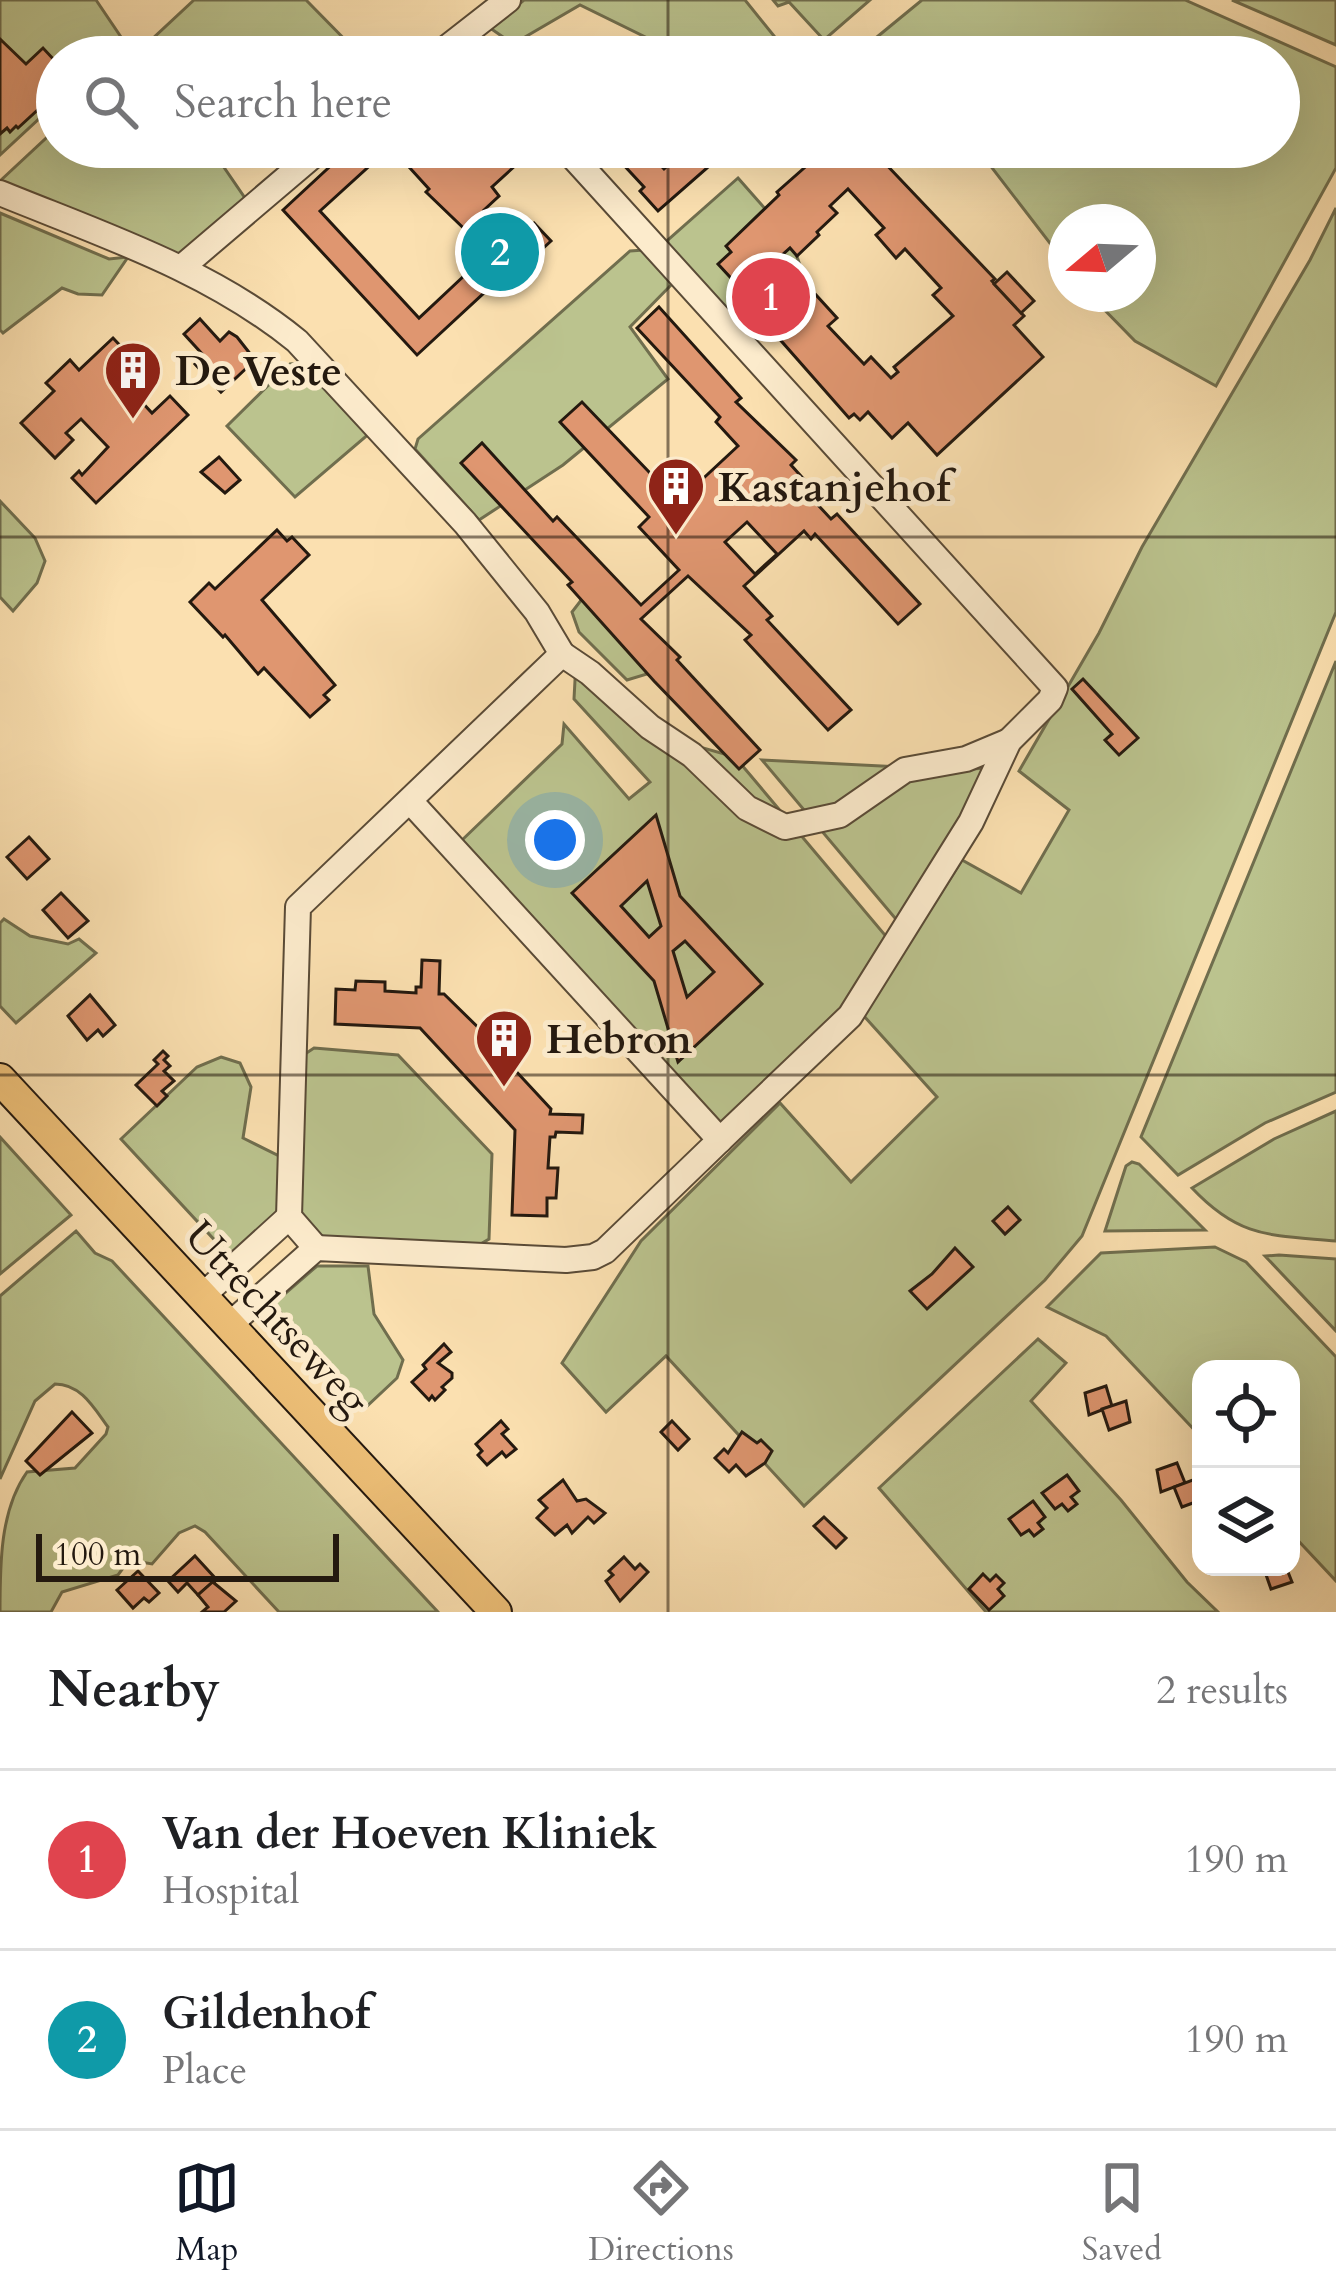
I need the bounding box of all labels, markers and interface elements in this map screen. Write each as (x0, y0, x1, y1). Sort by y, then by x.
search box (36, 36, 1300, 168)
icon: search (78, 69, 144, 135)
text: Search here (174, 72, 392, 133)
north arrow (1048, 204, 1156, 312)
pin: 2 (461, 207, 539, 297)
pin: 1 (732, 252, 810, 342)
building icon: De Veste (102, 339, 164, 421)
place label: De Veste (175, 343, 342, 400)
building icon: Kastanjehof (645, 455, 707, 537)
place label: Kastanjehof (718, 459, 957, 516)
your location (525, 810, 585, 870)
building icon: Hebron (473, 1007, 535, 1089)
place label: Hebron (546, 1011, 692, 1068)
street label: Utrechtseweg (172, 1208, 382, 1428)
map controls (1192, 1360, 1300, 1576)
button: locate (1192, 1360, 1300, 1468)
button: layers (1192, 1468, 1300, 1576)
scale bar (36, 1528, 339, 1581)
text: 100 m (54, 1532, 141, 1577)
text: Nearby (48, 1655, 220, 1725)
text: 2 results (1156, 1664, 1288, 1717)
text: Van der Hoeven Kliniek (162, 1803, 657, 1864)
text: 1 (77, 1833, 97, 1886)
text: 190 m (1185, 1833, 1288, 1886)
text: Hospital (162, 1864, 300, 1917)
text: Gildenhof (162, 1983, 370, 2044)
text: 2 (77, 2013, 97, 2066)
text: 190 m (1185, 2013, 1288, 2066)
text: Place (162, 2044, 247, 2097)
tab: Map (174, 2155, 240, 2272)
tab: Directions (588, 2155, 734, 2272)
tab: Saved (1082, 2155, 1162, 2272)

